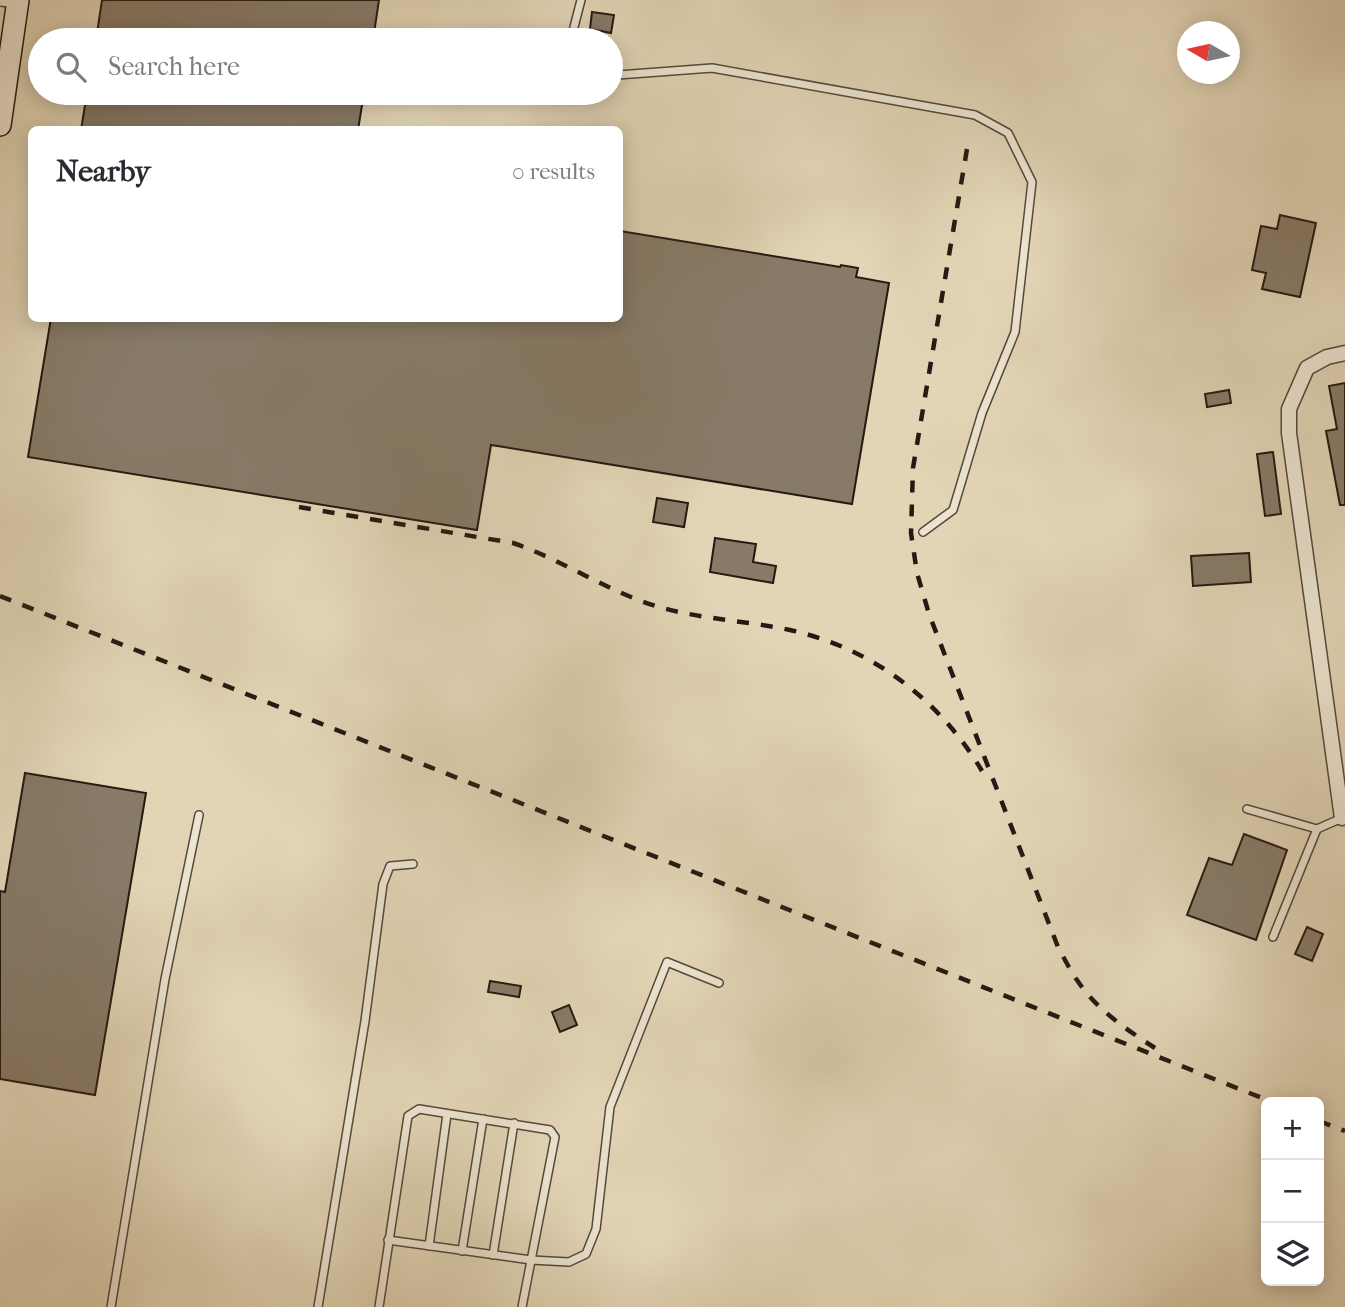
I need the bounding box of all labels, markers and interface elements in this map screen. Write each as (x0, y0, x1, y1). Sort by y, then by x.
north arrow (1177, 21, 1240, 84)
search box (28, 28, 623, 105)
icon: search (52, 48, 90, 86)
text: Search here (108, 51, 240, 82)
text: Nearby (56, 154, 151, 189)
text: 0 results (512, 158, 595, 185)
map controls (1261, 1097, 1324, 1286)
button: + (1261, 1097, 1324, 1160)
button: − (1261, 1160, 1324, 1223)
button: layers (1261, 1223, 1324, 1286)

